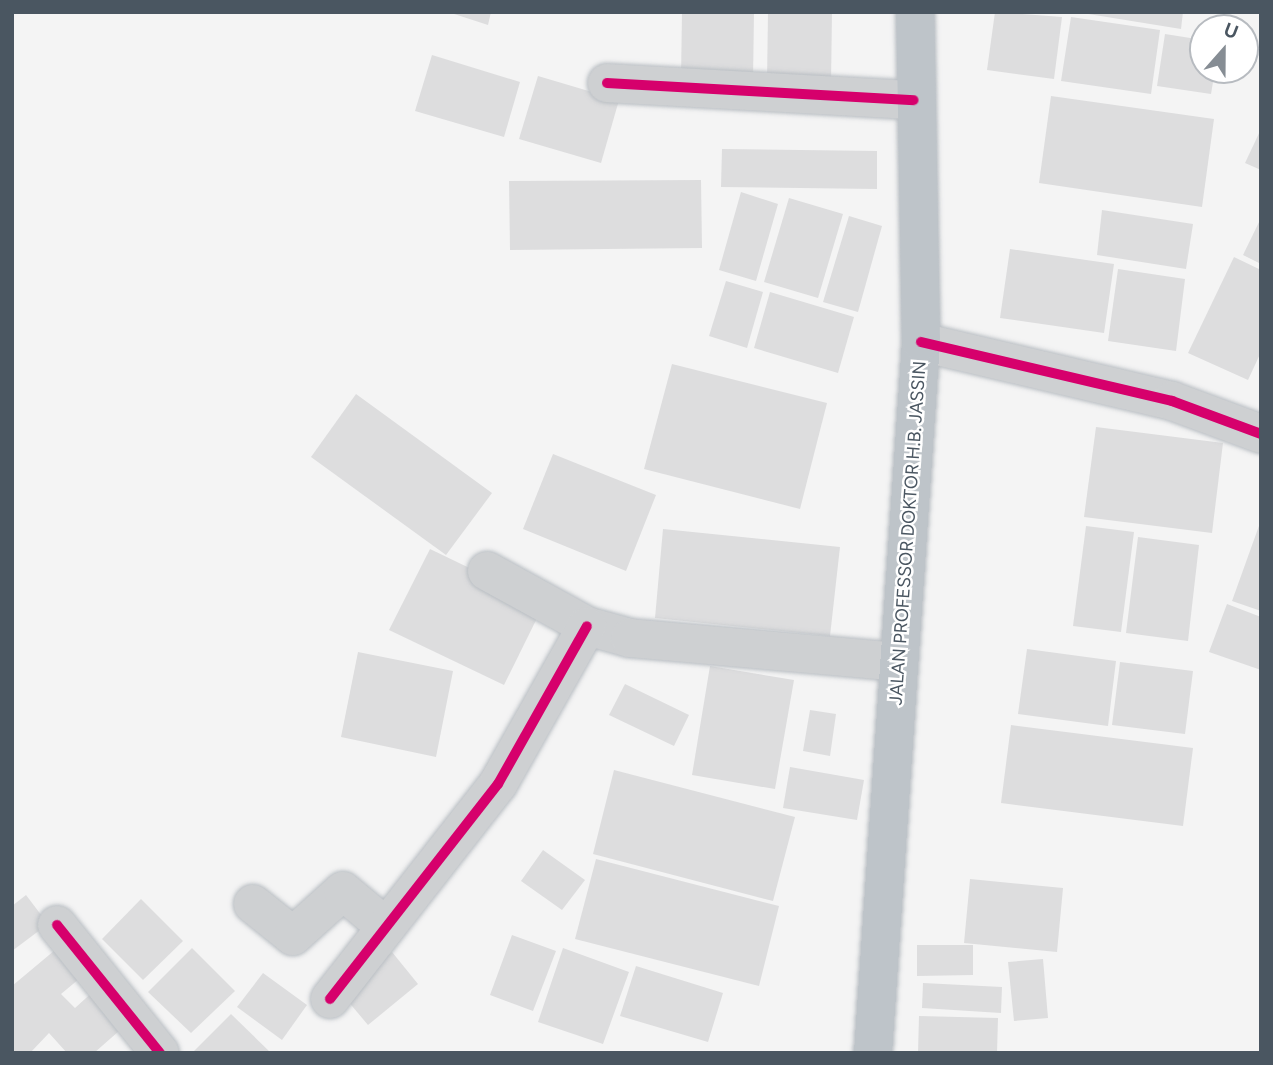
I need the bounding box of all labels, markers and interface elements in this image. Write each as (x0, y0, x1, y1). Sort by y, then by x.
north arrow (1189, 14, 1259, 84)
text: U (1221, 18, 1241, 44)
street label: JALAN PROFESSOR DOKTOR H.B. JASSIN (885, 360, 931, 706)

